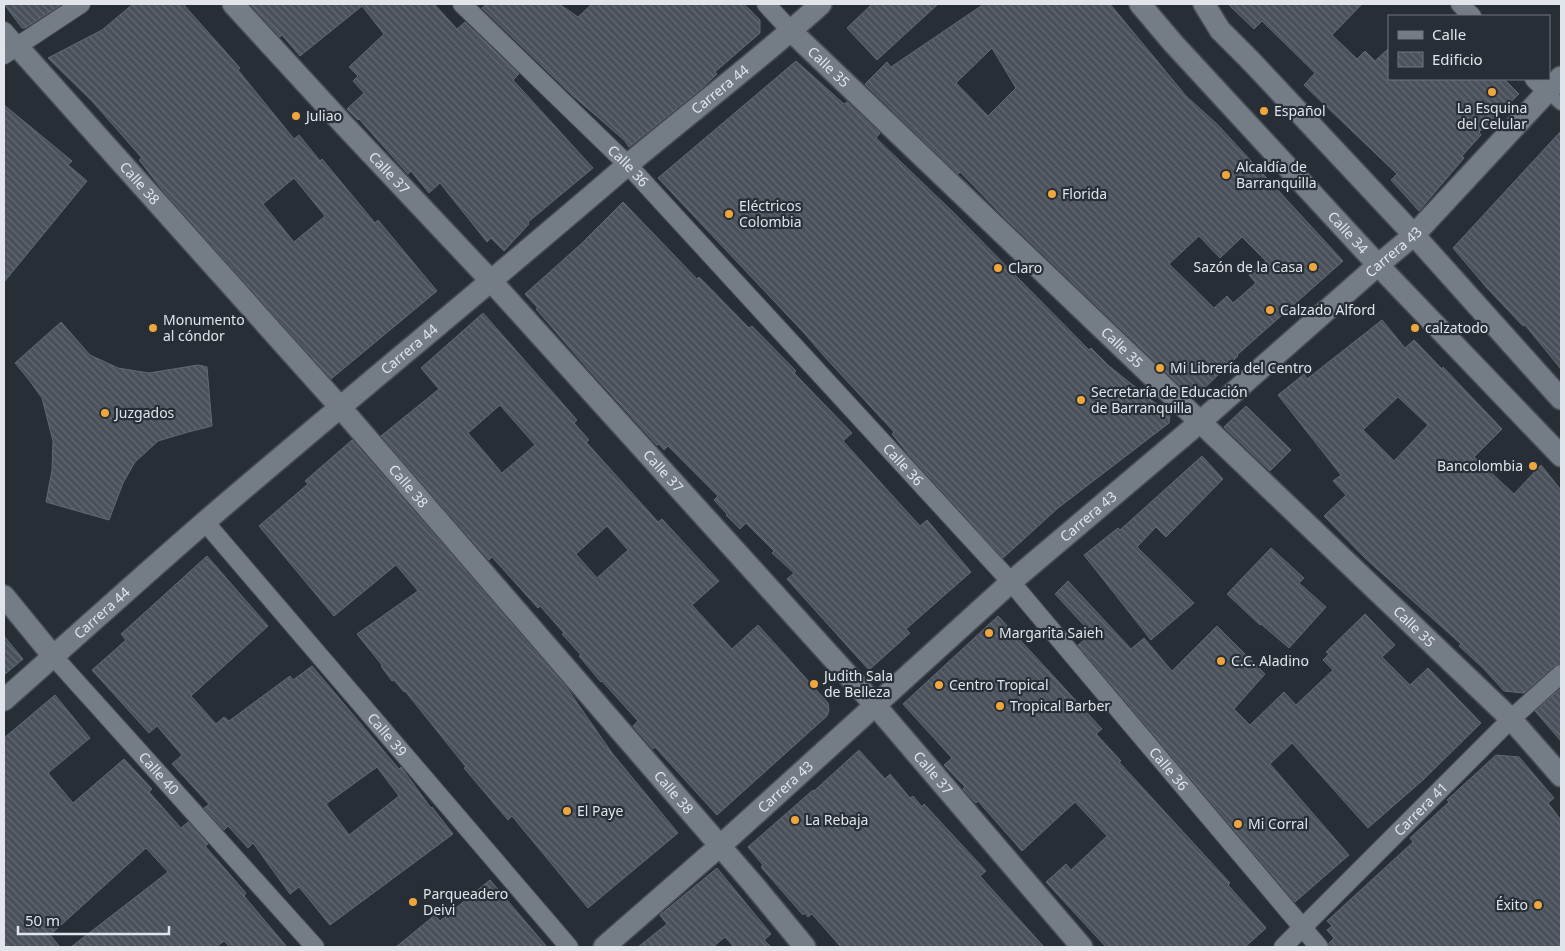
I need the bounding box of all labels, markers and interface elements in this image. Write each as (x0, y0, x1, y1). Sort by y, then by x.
legend (1388, 15, 1550, 80)
text: Calle (1432, 24, 1466, 44)
street label: Calle 35 (804, 42, 854, 91)
text: Edificio (1432, 49, 1483, 69)
street label: Carrera 44 (687, 60, 752, 118)
marker: La Esquina del Celular (1486, 86, 1498, 98)
place label: La Esquina del Celular (1457, 98, 1527, 133)
place label: Español (1274, 101, 1326, 120)
marker: Español (1258, 105, 1270, 117)
place label: Juliao (304, 106, 342, 125)
marker: Juliao (290, 110, 302, 122)
street label: Calle 36 (604, 140, 653, 191)
street label: Calle 37 (365, 147, 414, 198)
street label: Calle 38 (116, 157, 164, 208)
place label: Alcaldía de Barranquilla (1236, 157, 1317, 192)
marker: Alcaldía de Barranquilla (1220, 169, 1232, 181)
place label: Florida (1062, 184, 1107, 203)
marker: Florida (1046, 188, 1058, 200)
place label: Eléctricos Colombia (739, 196, 802, 231)
street label: Calle 34 (1324, 207, 1373, 258)
marker: Eléctricos Colombia (723, 208, 735, 220)
street label: Carrera 43 (1361, 222, 1426, 281)
place label: Sazón de la Casa (1194, 257, 1303, 276)
place label: Claro (1008, 258, 1042, 277)
marker: Sazón de la Casa (1307, 261, 1319, 273)
marker: Claro (992, 262, 1004, 274)
place label: Calzado Alford (1280, 300, 1375, 319)
marker: Calzado Alford (1264, 304, 1276, 316)
place label: Monumento al cóndor (163, 310, 245, 345)
place label: calzatodo (1425, 318, 1488, 337)
street label: Carrera 44 (376, 319, 442, 378)
marker: Monumento al cóndor (147, 322, 159, 334)
street label: Calle 35 (1097, 322, 1148, 372)
marker: calzatodo (1409, 322, 1421, 334)
place label: Mi Librería del Centro (1170, 358, 1312, 377)
marker: Mi Librería del Centro (1154, 362, 1166, 374)
place label: Secretaría de Educación de Barranquilla (1091, 382, 1248, 417)
marker: Secretaría de Educación de Barranquilla (1075, 394, 1087, 406)
place label: Juzgados (113, 403, 175, 422)
marker: Juzgados (99, 407, 111, 419)
street label: Calle 36 (879, 439, 928, 490)
street label: Calle 37 (639, 445, 688, 496)
place label: Bancolombia (1437, 456, 1523, 475)
street label: Calle 38 (385, 460, 433, 511)
marker: Bancolombia (1527, 460, 1539, 472)
street label: Carrera 43 (1056, 487, 1120, 546)
street label: Carrera 44 (69, 583, 134, 643)
street label: Calle 35 (1389, 601, 1440, 651)
place label: Margarita Saieh (999, 623, 1103, 642)
marker: Margarita Saieh (983, 627, 995, 639)
place label: C.C. Aladino (1231, 651, 1309, 670)
marker: C.C. Aladino (1215, 655, 1227, 667)
place label: Judith Sala de Belleza (822, 666, 893, 701)
place label: Centro Tropical (949, 675, 1049, 694)
marker: Judith Sala de Belleza (808, 678, 820, 690)
marker: Centro Tropical (933, 679, 945, 691)
place label: Tropical Barber (1010, 696, 1110, 715)
marker: Tropical Barber (994, 700, 1006, 712)
street label: Calle 39 (364, 709, 411, 760)
street label: Calle 36 (1145, 743, 1193, 794)
street label: Calle 37 (910, 747, 957, 798)
street label: Calle 40 (135, 748, 183, 799)
street label: Carrera 43 (753, 756, 817, 817)
street label: Calle 38 (650, 766, 698, 818)
street label: Carrera 41 (1389, 778, 1452, 840)
place label: El Paye (577, 801, 623, 820)
marker: El Paye (561, 805, 573, 817)
place label: La Rebaja (805, 810, 868, 829)
marker: La Rebaja (789, 814, 801, 826)
place label: Mi Corral (1248, 814, 1308, 833)
marker: Mi Corral (1232, 818, 1244, 830)
place label: Parqueadero Deivi (423, 884, 508, 919)
place label: Éxito (1496, 895, 1528, 914)
marker: Parqueadero Deivi (407, 896, 419, 908)
marker: Éxito (1532, 899, 1544, 911)
scale bar (18, 904, 169, 936)
text: 50 m (25, 910, 60, 930)

